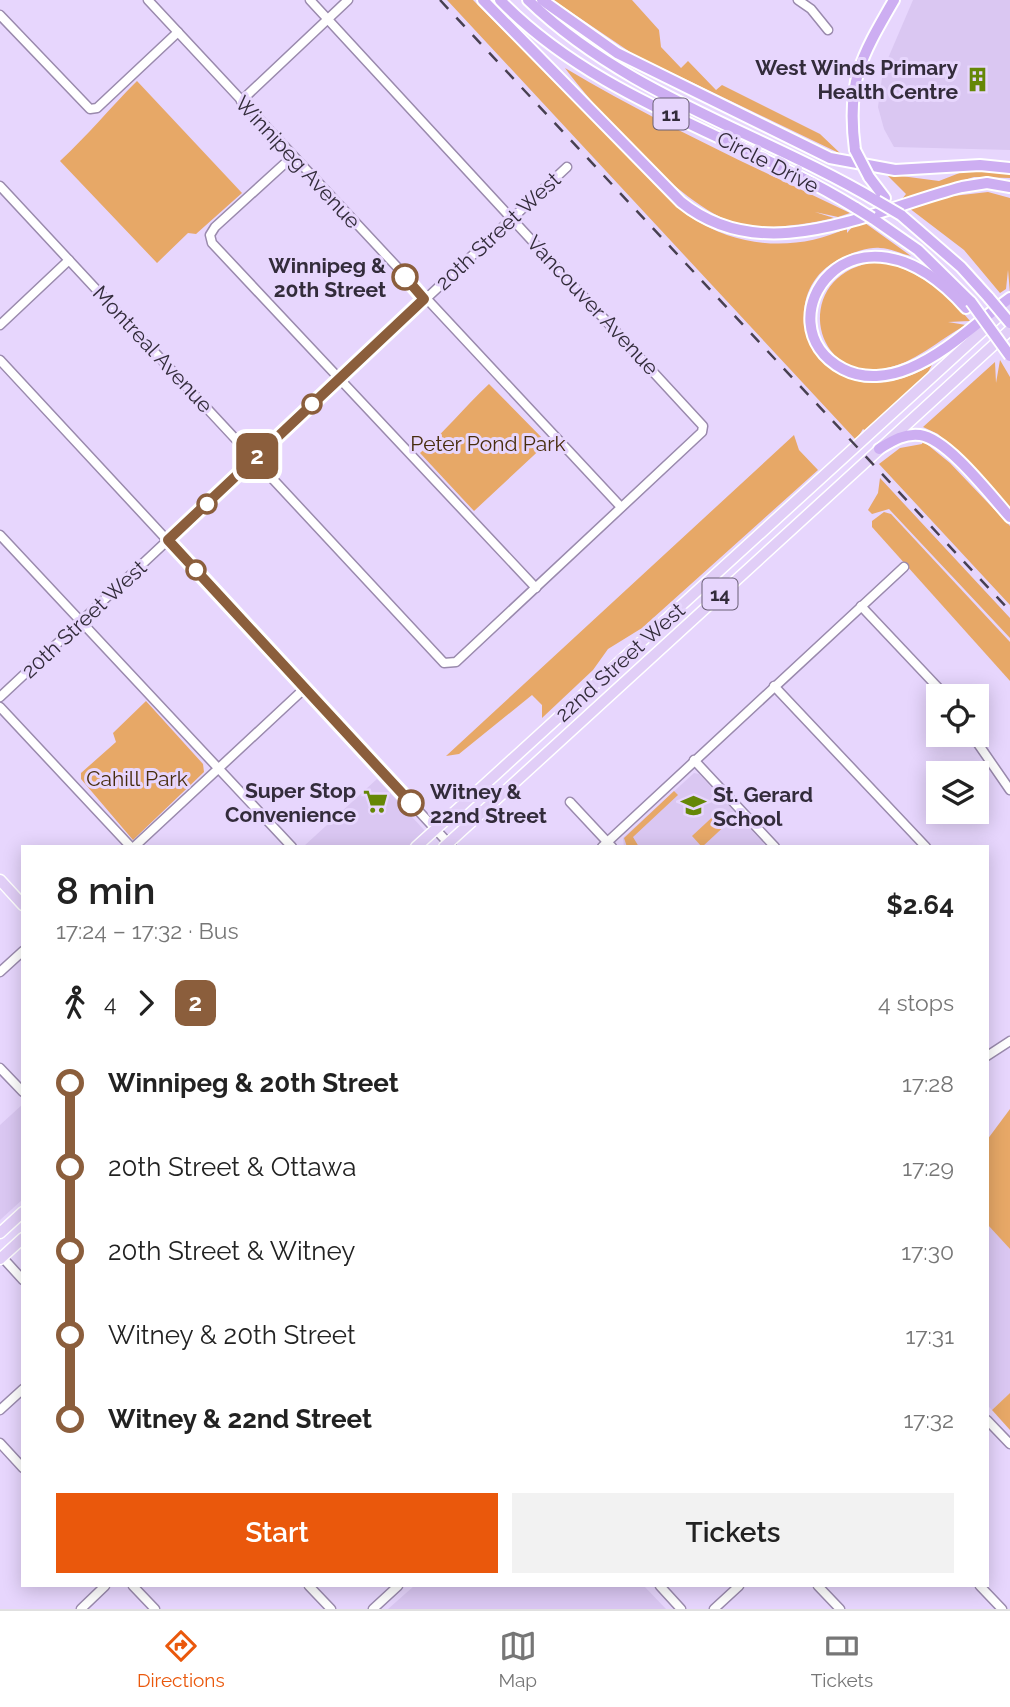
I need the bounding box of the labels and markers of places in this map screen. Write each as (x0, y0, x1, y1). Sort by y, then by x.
place label: West Winds Primary Health Centre (755, 55, 958, 104)
building icon: West Winds Primary Health Centre (964, 65, 992, 93)
place label: Winnipeg & 20th Street (269, 253, 386, 302)
marker: Winnipeg & 20th Street (392, 264, 418, 290)
unlabelled marker (302, 394, 322, 414)
unlabelled marker (197, 494, 217, 514)
unlabelled marker (186, 560, 206, 580)
place label: Super Stop Convenience (225, 778, 356, 827)
place label: Witney & 22nd Street (430, 779, 547, 828)
place label: St. Gerard School (713, 782, 813, 831)
supermarket icon: Super Stop Convenience (362, 788, 390, 816)
marker: Witney & 22nd Street (398, 790, 424, 816)
school or university icon: St. Gerard School (679, 792, 707, 820)

